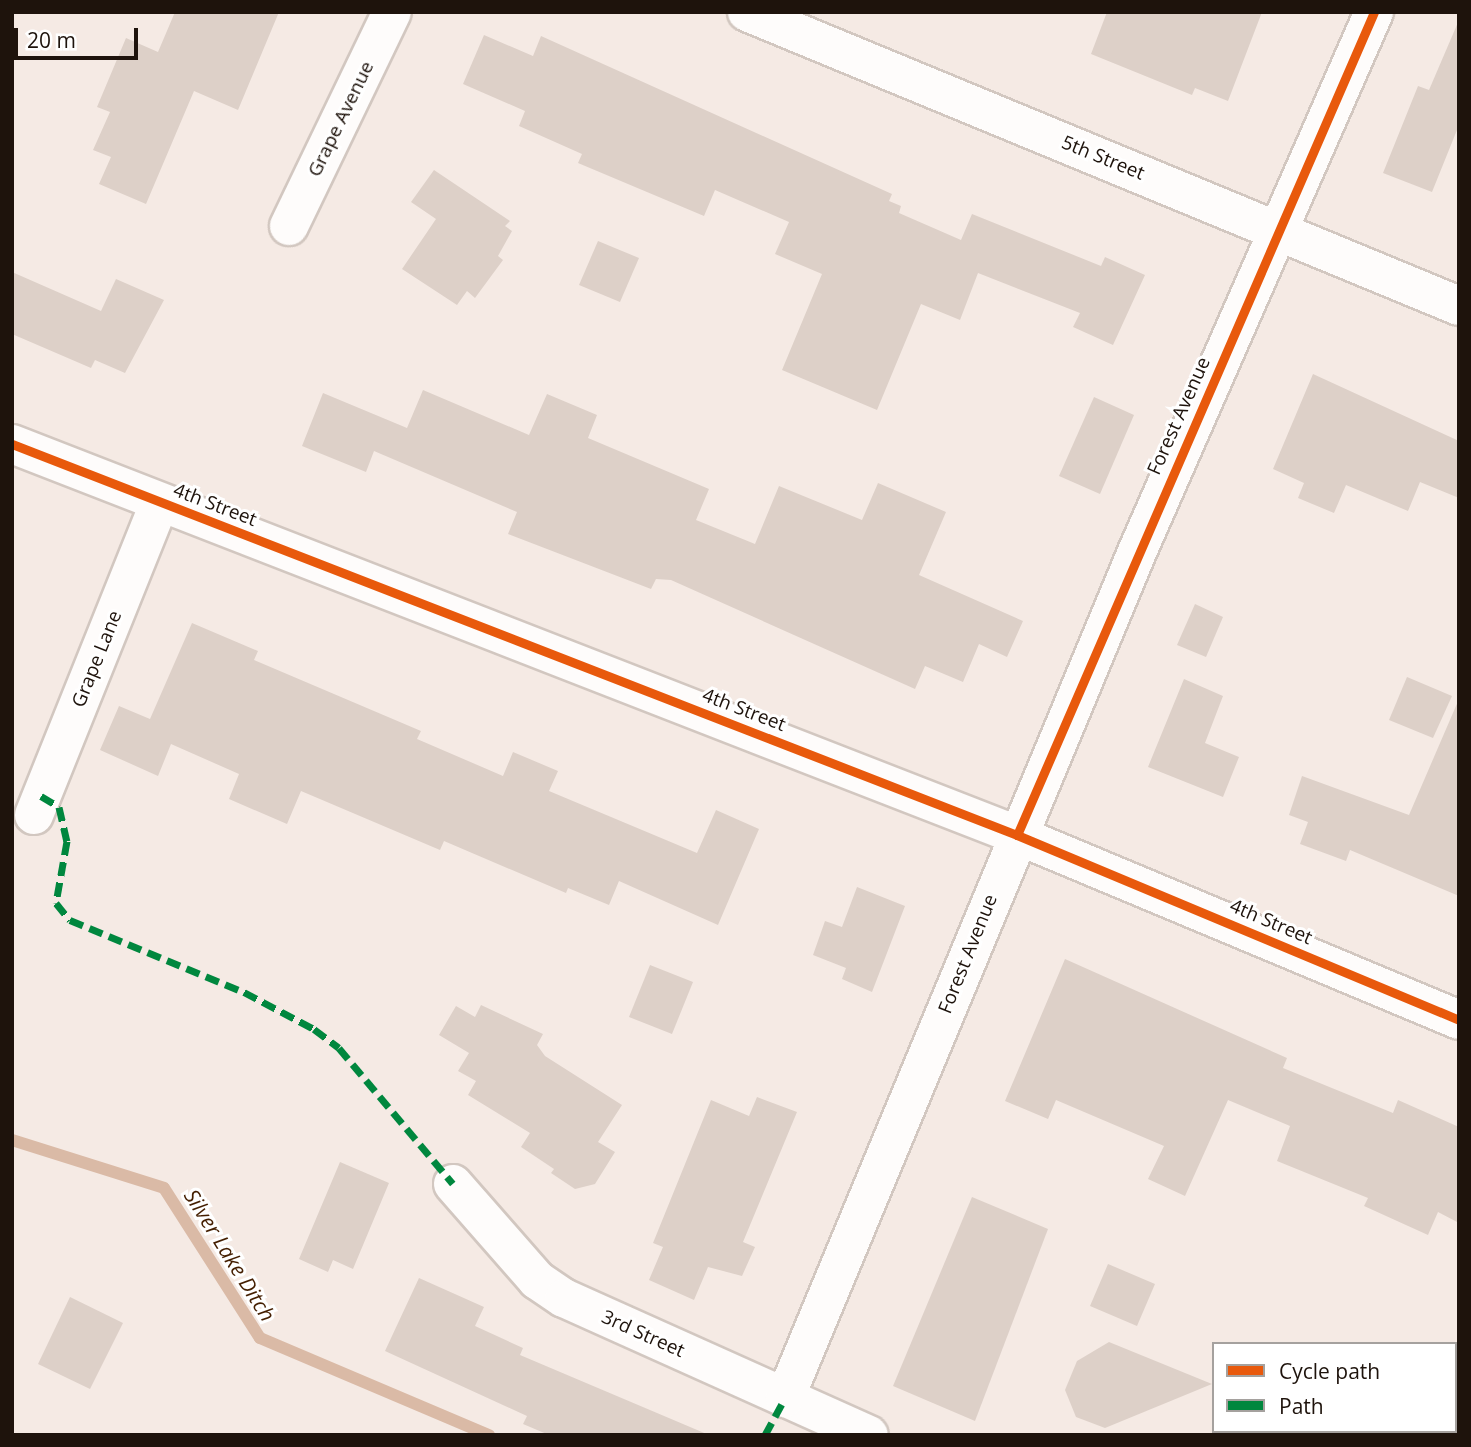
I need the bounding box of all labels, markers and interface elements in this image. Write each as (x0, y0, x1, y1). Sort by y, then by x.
scale bar (18, 14, 142, 58)
text: 20 m (27, 26, 76, 54)
street label: Grape Avenue (303, 58, 379, 180)
street label: 5th Street (1058, 131, 1148, 185)
street label: Forest Avenue (1143, 354, 1215, 478)
street label: 4th Street (170, 479, 260, 531)
street label: Grape Lane (67, 607, 127, 711)
street label: 4th Street (699, 684, 789, 736)
street label: Forest Avenue (934, 891, 1002, 1017)
street label: 4th Street (1226, 894, 1316, 950)
water label: Silver Lake Ditch (179, 1184, 281, 1326)
street label: 3rd Street (598, 1306, 688, 1362)
legend (1212, 1342, 1457, 1433)
text: Cycle path (1279, 1357, 1380, 1385)
text: Path (1279, 1392, 1324, 1420)

